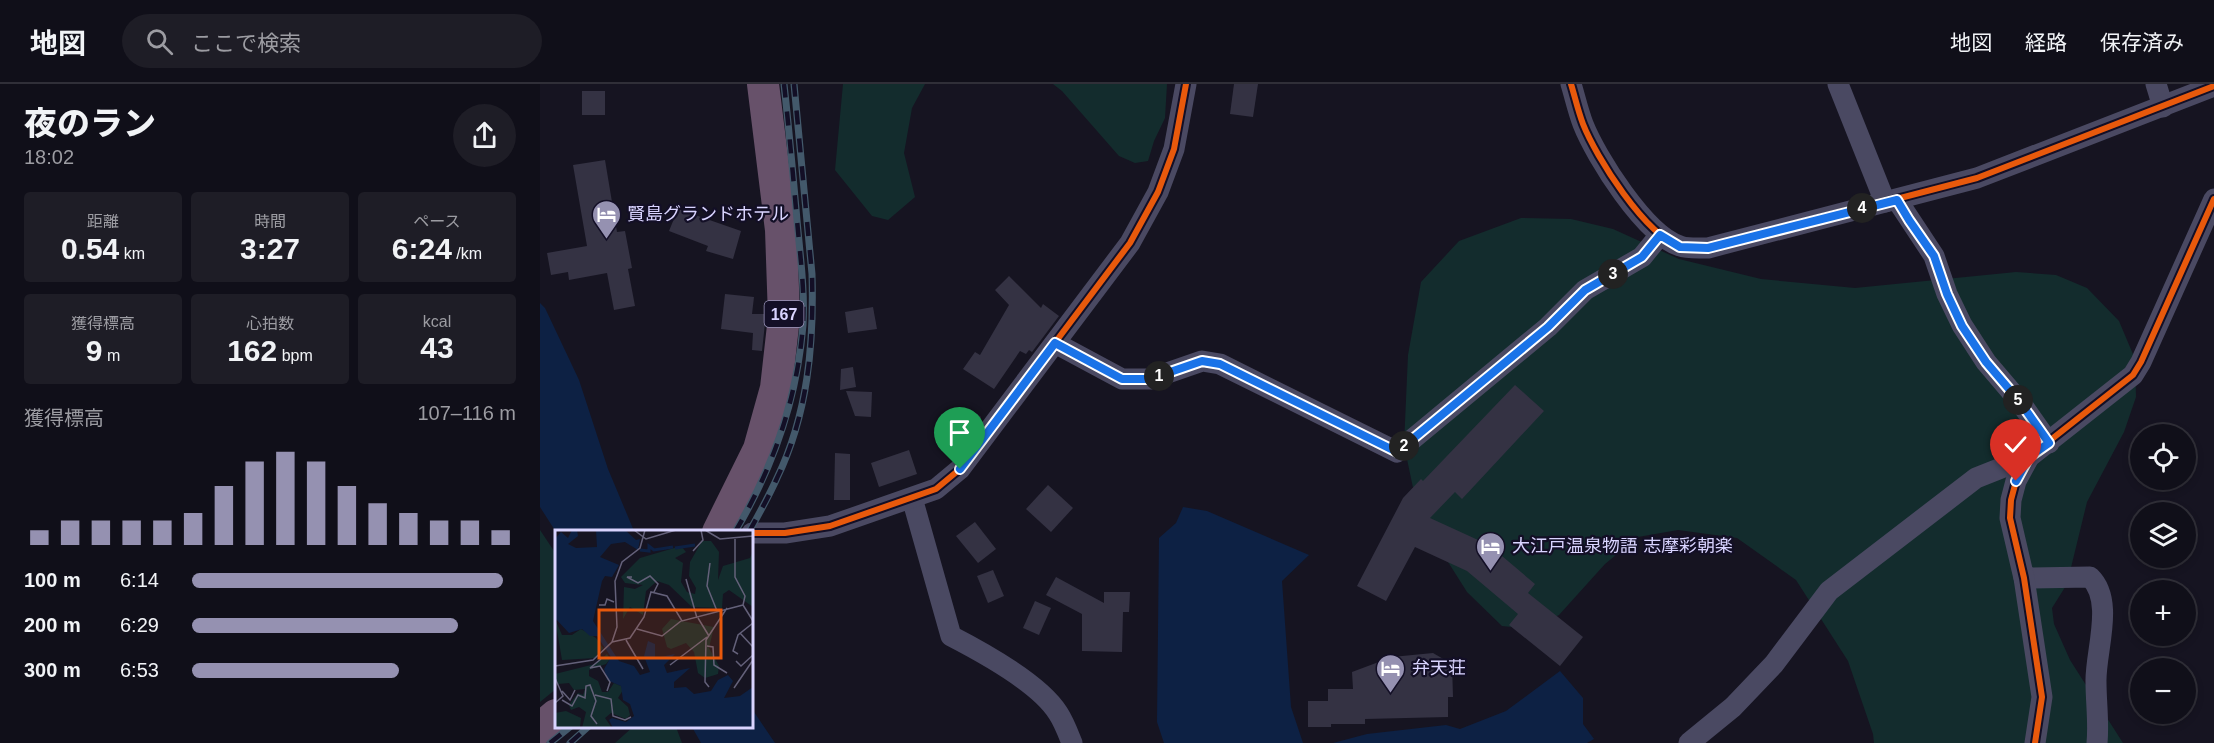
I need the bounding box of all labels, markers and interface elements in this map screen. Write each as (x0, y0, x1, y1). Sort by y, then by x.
search box (122, 14, 542, 68)
icon: search (143, 25, 176, 58)
text: 地図 (30, 28, 86, 59)
text: ここで検索 (191, 31, 301, 56)
text: 地図 (1950, 31, 1992, 54)
text: 経路 (2025, 31, 2067, 54)
text: 保存済み (2100, 31, 2184, 54)
button: share (453, 104, 516, 167)
text: 夜のラン (24, 105, 156, 142)
text: 18:02 (24, 146, 74, 168)
pin: 4 (1847, 193, 1877, 223)
hotel icon: 賢島グランドホテル (590, 198, 622, 240)
text: 4 (1858, 199, 1866, 216)
place label: 賢島グランドホテル (627, 204, 789, 224)
text: 距離 (87, 213, 119, 230)
text: 時間 (254, 213, 286, 230)
text: ペース (413, 213, 461, 230)
text: 0.54 (61, 232, 119, 265)
text: 3:27 (240, 232, 300, 265)
text: 6:24 (392, 232, 452, 265)
text: km (119, 245, 145, 262)
text: /km (452, 245, 482, 262)
pin: 3 (1598, 259, 1628, 289)
text: 3 (1609, 265, 1617, 282)
road number: 167 (764, 301, 804, 327)
text: kcal (423, 313, 451, 330)
text: 獲得標高 (71, 315, 135, 332)
text: 心拍数 (246, 315, 294, 332)
text: 43 (420, 331, 454, 364)
text: 9 (86, 334, 102, 367)
text: 162 (227, 334, 277, 367)
text: m (102, 347, 120, 364)
text: bpm (277, 347, 313, 364)
pin: 1 (1144, 361, 1174, 391)
text: 1 (1155, 367, 1163, 384)
pin: 5 (2003, 385, 2033, 415)
text: 5 (2014, 391, 2022, 408)
text: 107–116 m (417, 402, 516, 424)
text: 獲得標高 (24, 407, 104, 429)
pin (934, 407, 985, 469)
icon: arrive (943, 416, 976, 449)
pin (1990, 419, 2041, 481)
map controls (2130, 424, 2196, 724)
button: locate (2130, 424, 2196, 490)
icon: check (1999, 428, 2032, 461)
pin: 2 (1389, 431, 1419, 461)
text: 2 (1400, 437, 1408, 454)
button: layers (2130, 502, 2196, 568)
inset map (555, 530, 753, 728)
hotel icon: 大江戸温泉物語 志摩彩朝楽 (1475, 530, 1507, 572)
place label: 大江戸温泉物語 志摩彩朝楽 (1512, 536, 1733, 556)
text: 100 m (24, 569, 81, 591)
text: 6:14 (120, 569, 159, 591)
button: + (2130, 580, 2196, 646)
text: 200 m (24, 614, 81, 636)
text: 6:29 (120, 614, 159, 636)
hotel icon: 弁天荘 (1375, 652, 1407, 694)
place label: 弁天荘 (1412, 658, 1466, 678)
button: − (2130, 658, 2196, 724)
text: 300 m (24, 659, 81, 681)
text: 6:53 (120, 659, 159, 681)

